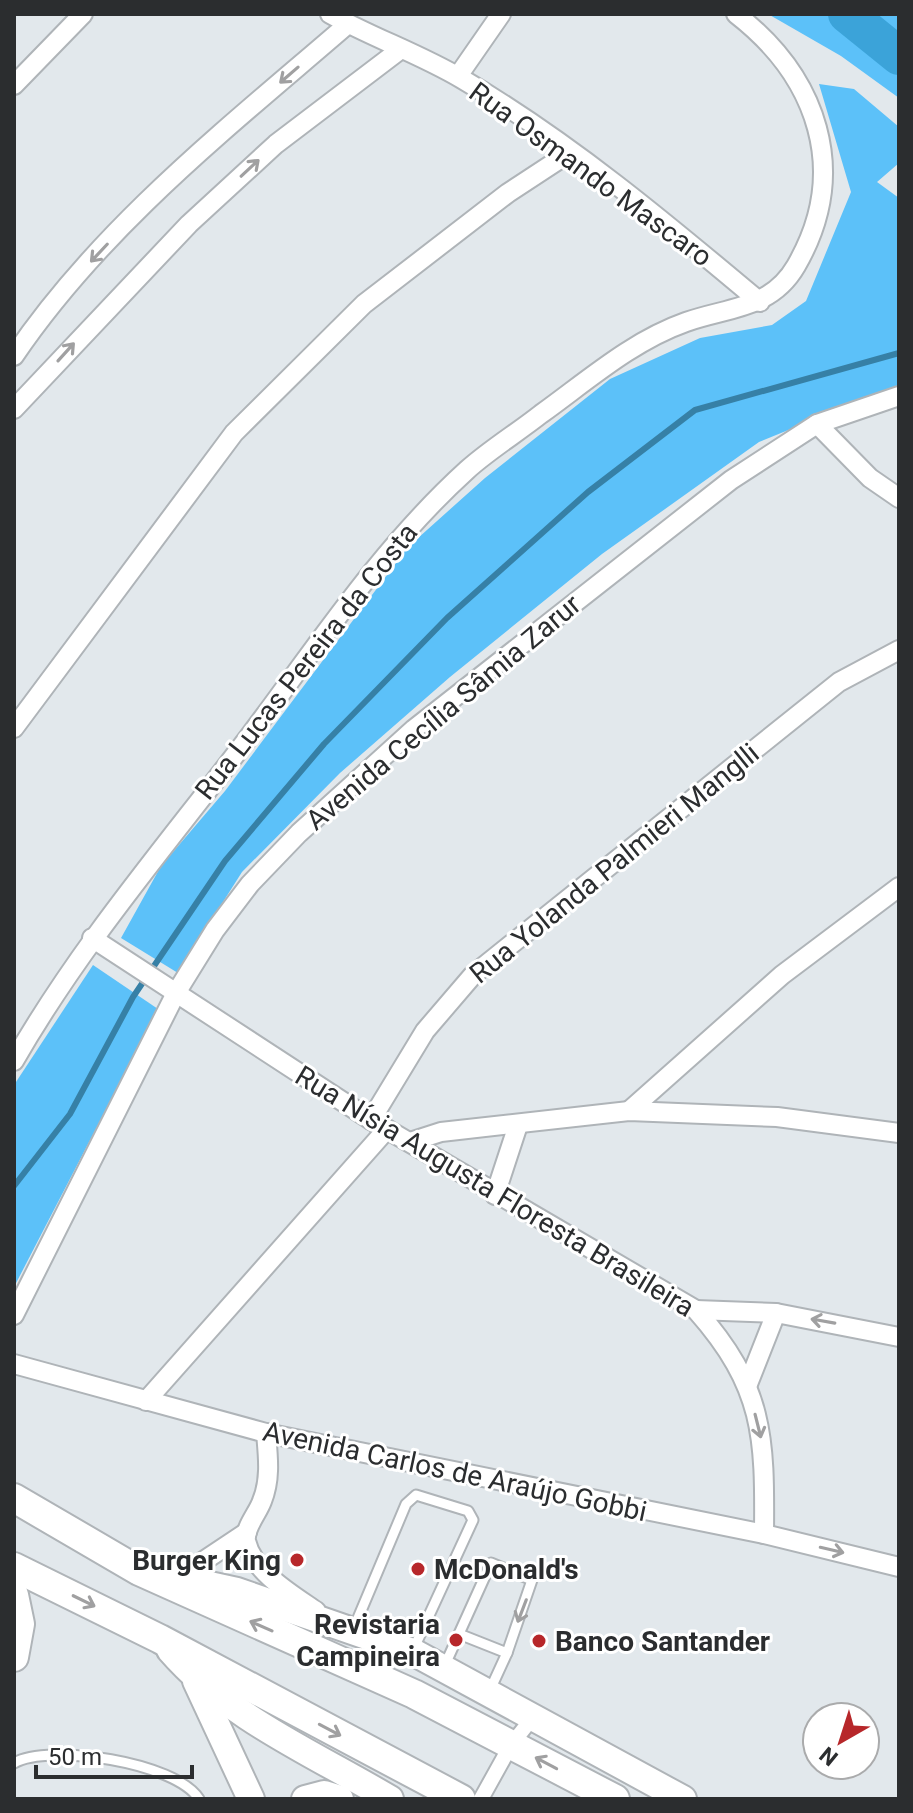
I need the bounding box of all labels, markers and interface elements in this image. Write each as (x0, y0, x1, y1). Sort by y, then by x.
one-way arrow (279, 66, 299, 84)
street label: Rua Osmando Mascaro (463, 75, 718, 273)
one-way arrow (240, 158, 260, 177)
one-way arrow (91, 242, 109, 262)
one-way arrow (57, 342, 75, 362)
street label: Rua Lucas Pereira da Costa (188, 517, 424, 806)
street label: Avenida Cecília Sâmia Zarur (299, 587, 588, 837)
street label: Rua Yolanda Palmieri Manglli (463, 736, 766, 990)
street label: Rua Nísia Augusta Floresta Brasileira (289, 1059, 700, 1324)
one-way arrow (810, 1313, 836, 1328)
one-way arrow (752, 1413, 767, 1439)
street label: Avenida Carlos de Araújo Gobbi (260, 1415, 650, 1528)
one-way arrow (818, 1543, 844, 1558)
place label: Burger King (132, 1544, 281, 1577)
marker: Burger King (288, 1551, 306, 1569)
place label: McDonald's (434, 1553, 579, 1586)
marker: McDonald's (409, 1560, 427, 1578)
one-way arrow (72, 1595, 95, 1610)
one-way arrow (514, 1598, 528, 1623)
place label: Revistaria Campineira (296, 1608, 440, 1673)
one-way arrow (249, 1617, 274, 1632)
place label: Banco Santander (555, 1625, 770, 1658)
marker: Revistaria Campineira (447, 1631, 465, 1649)
marker: Banco Santander (530, 1632, 548, 1650)
north arrow (801, 1701, 881, 1781)
one-way arrow (318, 1722, 342, 1738)
scale bar (36, 1729, 192, 1779)
text: N (815, 1742, 843, 1771)
text: 50 m (48, 1743, 102, 1771)
one-way arrow (534, 1755, 558, 1770)

